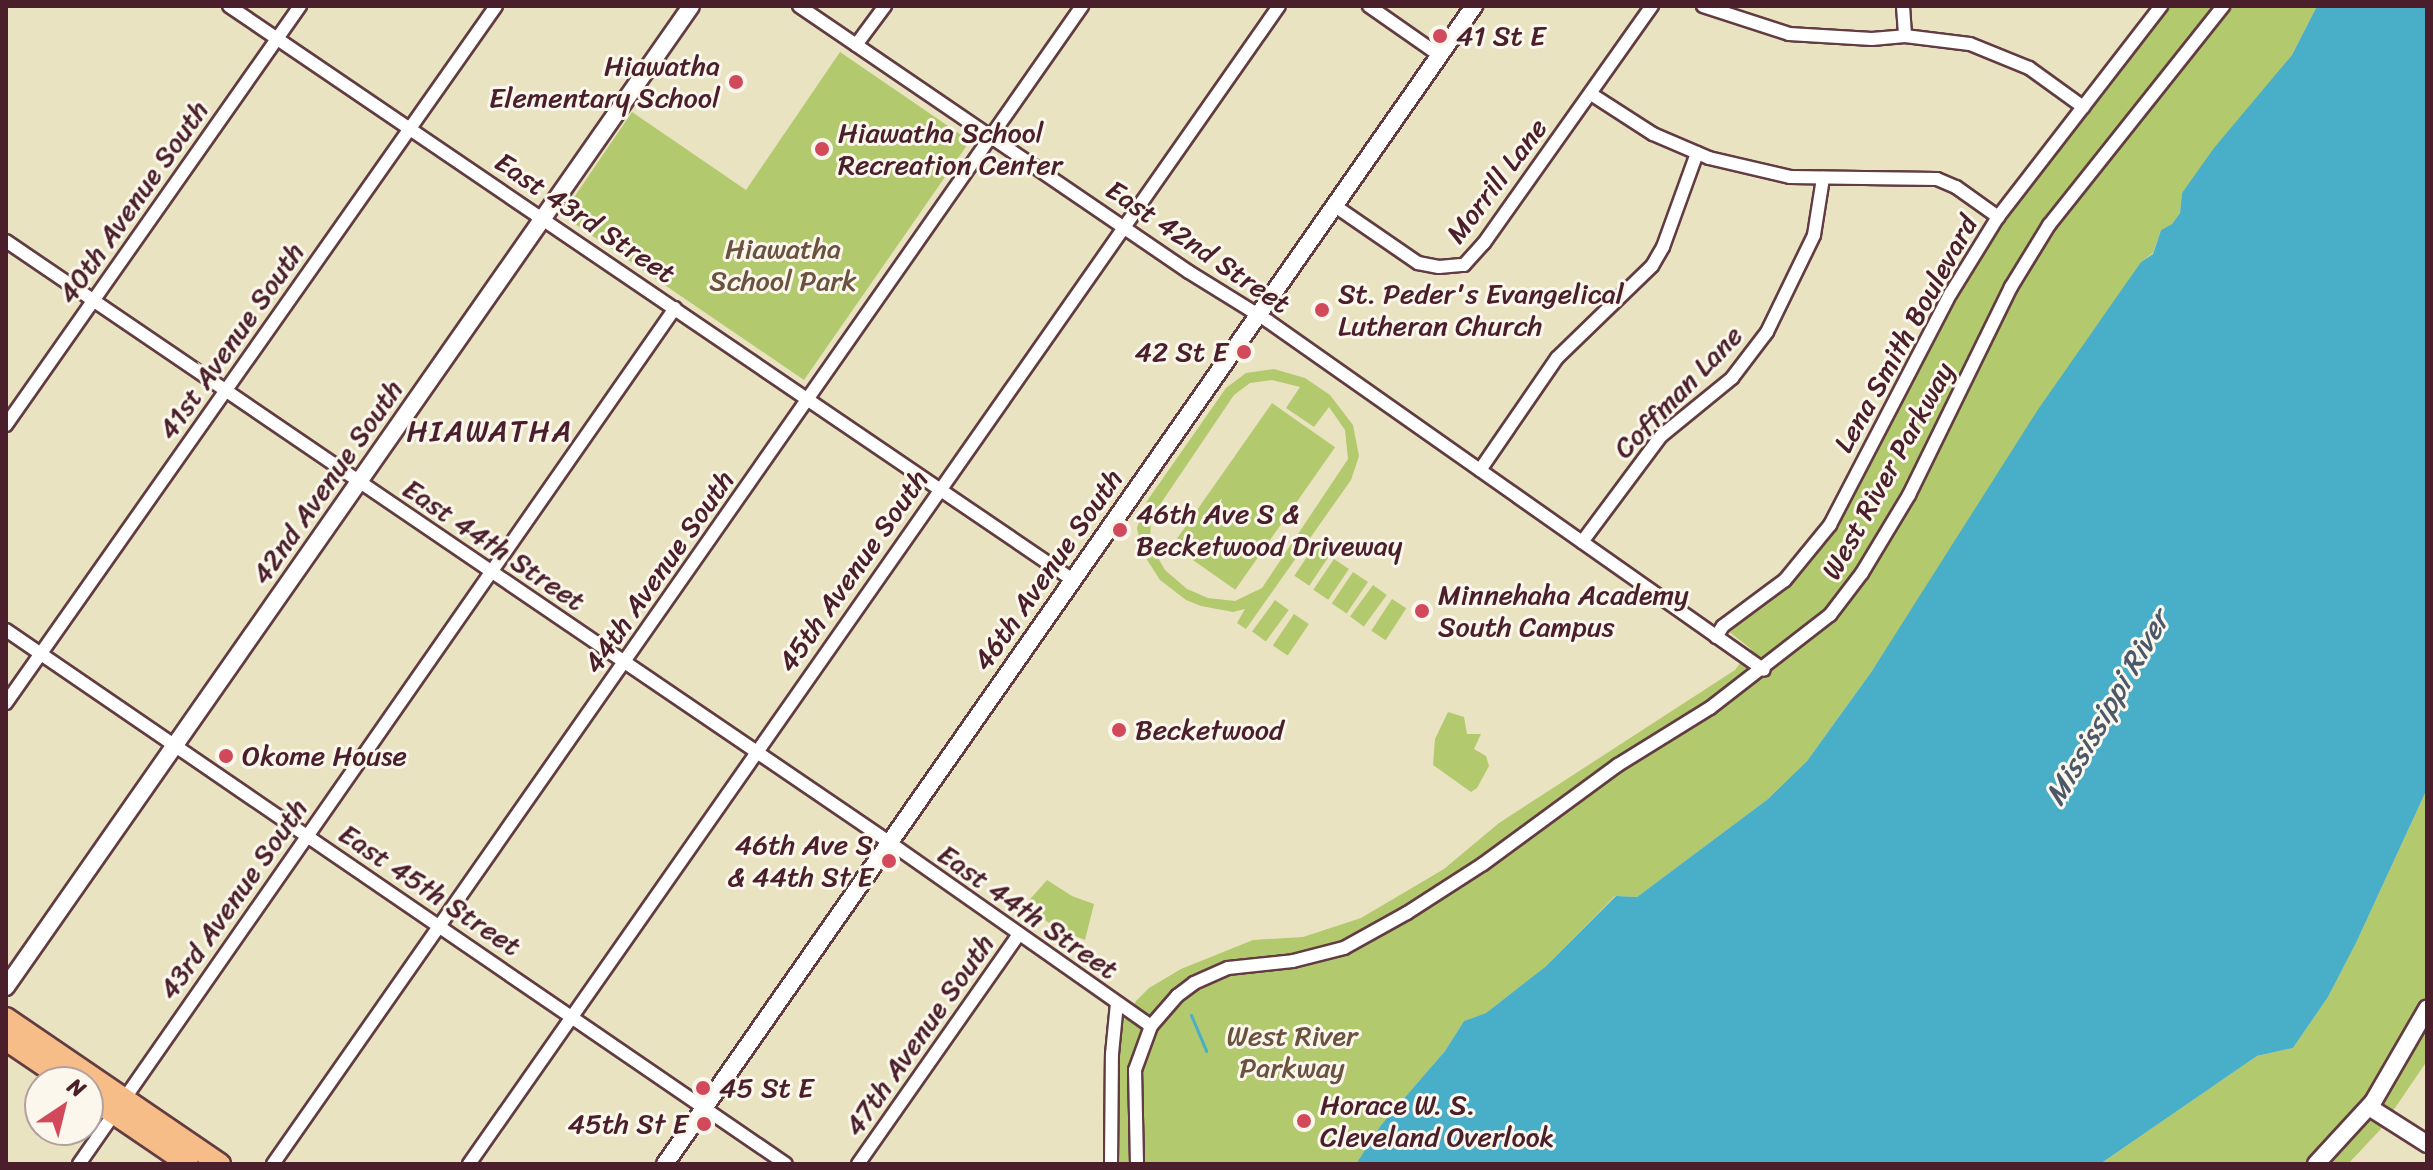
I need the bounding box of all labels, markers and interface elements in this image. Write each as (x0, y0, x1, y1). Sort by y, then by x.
place label: 41 St E (1456, 19, 1545, 53)
marker: 41 St E (1431, 27, 1449, 45)
place label: Hiawatha Elementary School (489, 49, 720, 115)
marker: Hiawatha Elementary School (727, 73, 745, 91)
street label: 40th Avenue South (50, 94, 216, 310)
street label: Morrill Lane (1439, 112, 1555, 250)
place label: Hiawatha School Recreation Center (838, 116, 1064, 182)
marker: Hiawatha School Recreation Center (813, 140, 831, 158)
street label: East 43rd Street (489, 145, 681, 291)
street label: East 42nd Street (1100, 173, 1296, 321)
street label: Lena Smith Boulevard (1827, 209, 1985, 459)
park label: Hiawatha School Park (709, 232, 857, 298)
street label: 41st Avenue South (151, 236, 311, 446)
place label: St. Peder's Evangelical Lutheran Church (1338, 277, 1623, 343)
marker: St. Peder's Evangelical Lutheran Church (1313, 301, 1331, 319)
street label: Coffman Lane (1607, 319, 1749, 465)
place label: 42 St E (1134, 335, 1228, 369)
marker: 42 St E (1235, 343, 1253, 361)
street label: West River Parkway (1814, 356, 1962, 586)
street label: 42nd Avenue South (244, 374, 410, 590)
district label: HIAWATHA (406, 413, 574, 449)
street label: 45th Avenue South (771, 463, 935, 679)
street label: 46th Avenue South (966, 463, 1130, 677)
street label: 44th Avenue South (577, 464, 741, 680)
street label: East 44th Street (397, 472, 591, 618)
place label: 46th Ave S & Becketwood Driveway (1136, 497, 1403, 563)
marker: 46th Ave S & Becketwood Driveway (1111, 521, 1129, 539)
place label: Minnehaha Academy South Campus (1438, 578, 1689, 644)
marker: Minnehaha Academy South Campus (1413, 602, 1431, 620)
water label: Mississippi River (2037, 604, 2177, 812)
place label: Becketwood (1135, 713, 1284, 747)
marker: Becketwood (1110, 721, 1128, 739)
place label: Okome House (242, 739, 408, 773)
marker: Okome House (217, 747, 235, 765)
street label: 43rd Avenue South (151, 792, 315, 1006)
street label: East 45th Street (333, 817, 527, 963)
place label: 46th Ave S & 44th St E (726, 828, 873, 894)
street label: East 44th Street (931, 837, 1125, 987)
marker: 46th Ave S & 44th St E (880, 852, 898, 870)
street label: 47th Avenue South (837, 928, 1001, 1142)
park label: West River Parkway (1226, 1019, 1358, 1085)
north arrow (24, 1066, 104, 1146)
text: N (59, 1067, 94, 1108)
place label: 45 St E (719, 1071, 814, 1105)
marker: 45 St E (694, 1079, 712, 1097)
place label: Horace W. S. Cleveland Overlook (1320, 1088, 1554, 1154)
place label: 45th St E (567, 1107, 688, 1141)
marker: Horace W. S. Cleveland Overlook (1295, 1112, 1313, 1130)
marker: 45th St E (695, 1115, 713, 1133)

